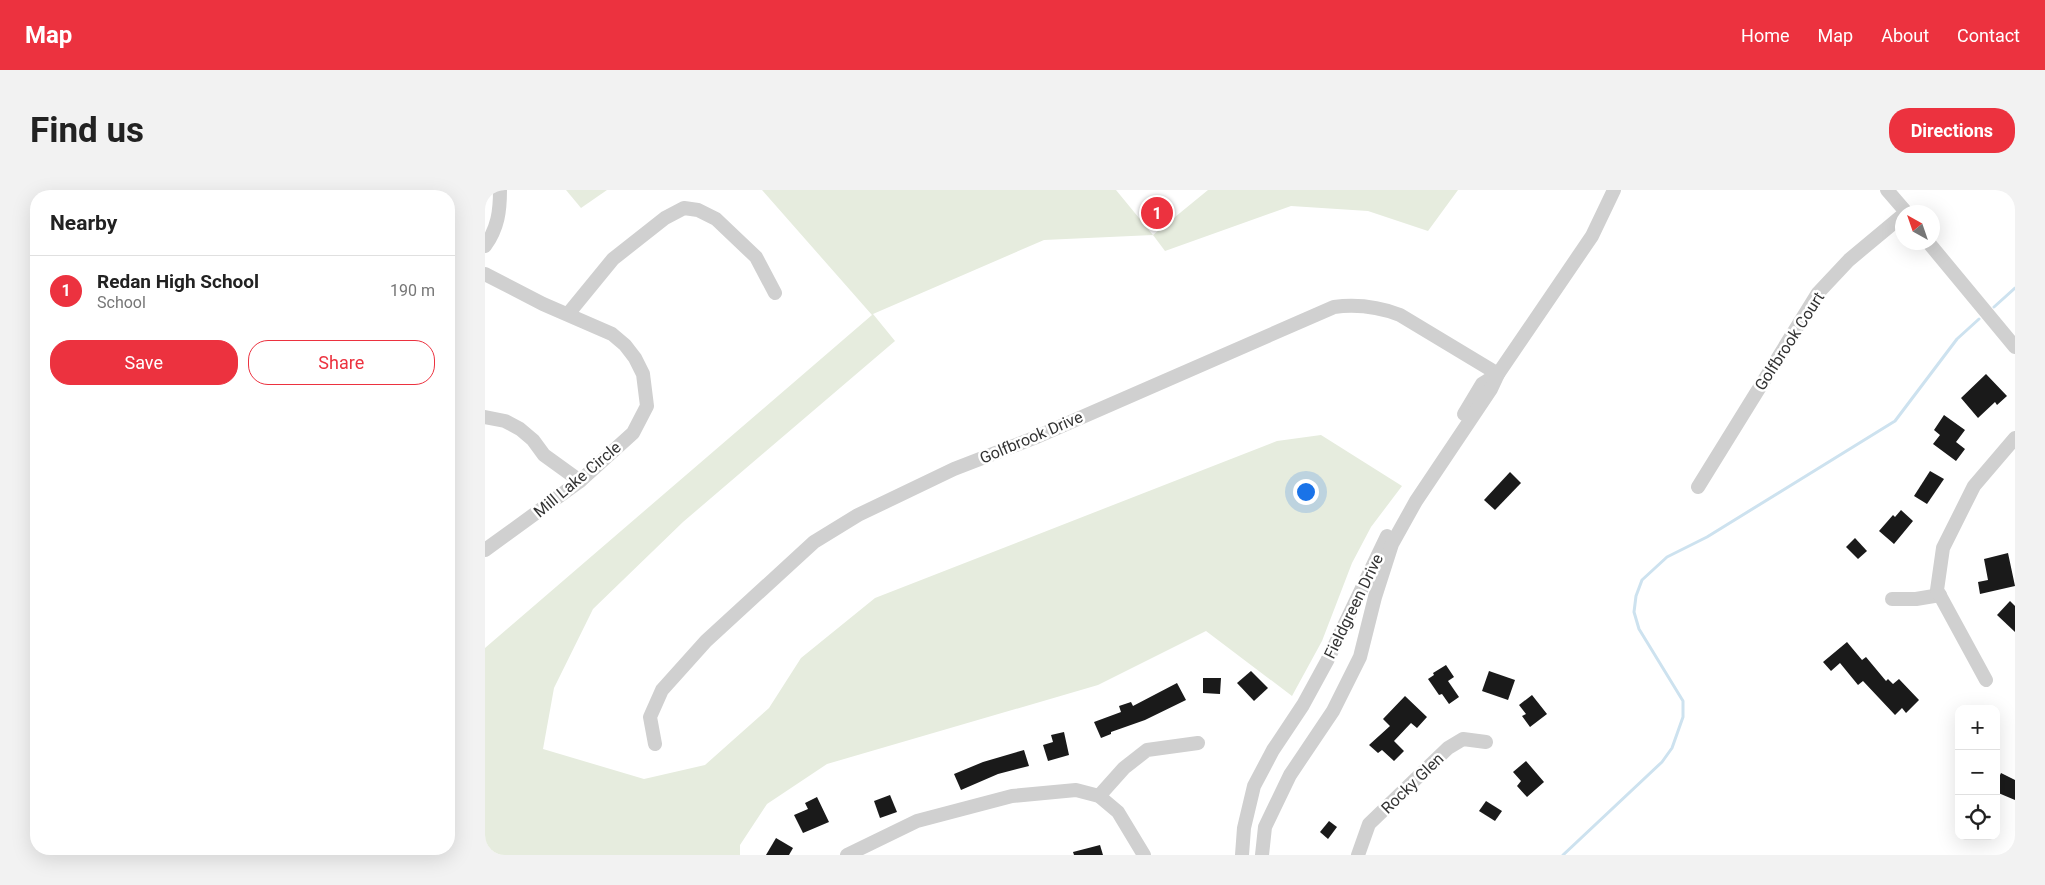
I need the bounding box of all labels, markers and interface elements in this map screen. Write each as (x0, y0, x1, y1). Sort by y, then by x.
text: Map (25, 21, 72, 49)
text: Home (1741, 25, 1790, 46)
text: Map (1818, 25, 1853, 46)
text: About (1881, 25, 1929, 46)
text: Contact (1957, 25, 2020, 46)
button: Directions (1889, 108, 2015, 153)
text: Find us (30, 110, 144, 151)
pin: 1 (1141, 194, 1173, 232)
north arrow (1895, 205, 1940, 250)
text: Nearby (50, 211, 117, 235)
text: Redan High School (97, 270, 259, 293)
text: 1 (61, 281, 71, 300)
text: 190 m (390, 281, 435, 300)
street label: Golfbrook Court (1751, 289, 1828, 394)
text: School (97, 293, 146, 312)
button: Save (50, 340, 238, 385)
button: Share (248, 340, 435, 385)
street label: Golfbrook Drive (977, 407, 1086, 468)
street label: Mill Lake Circle (530, 438, 625, 521)
your location (1293, 479, 1319, 505)
street label: Fieldgreen Drive (1320, 551, 1387, 662)
map controls (1955, 705, 2000, 840)
button: + (1955, 705, 2000, 750)
street label: Rocky Glen (1377, 749, 1447, 818)
button: − (1955, 750, 2000, 795)
button: locate (1955, 795, 2000, 840)

